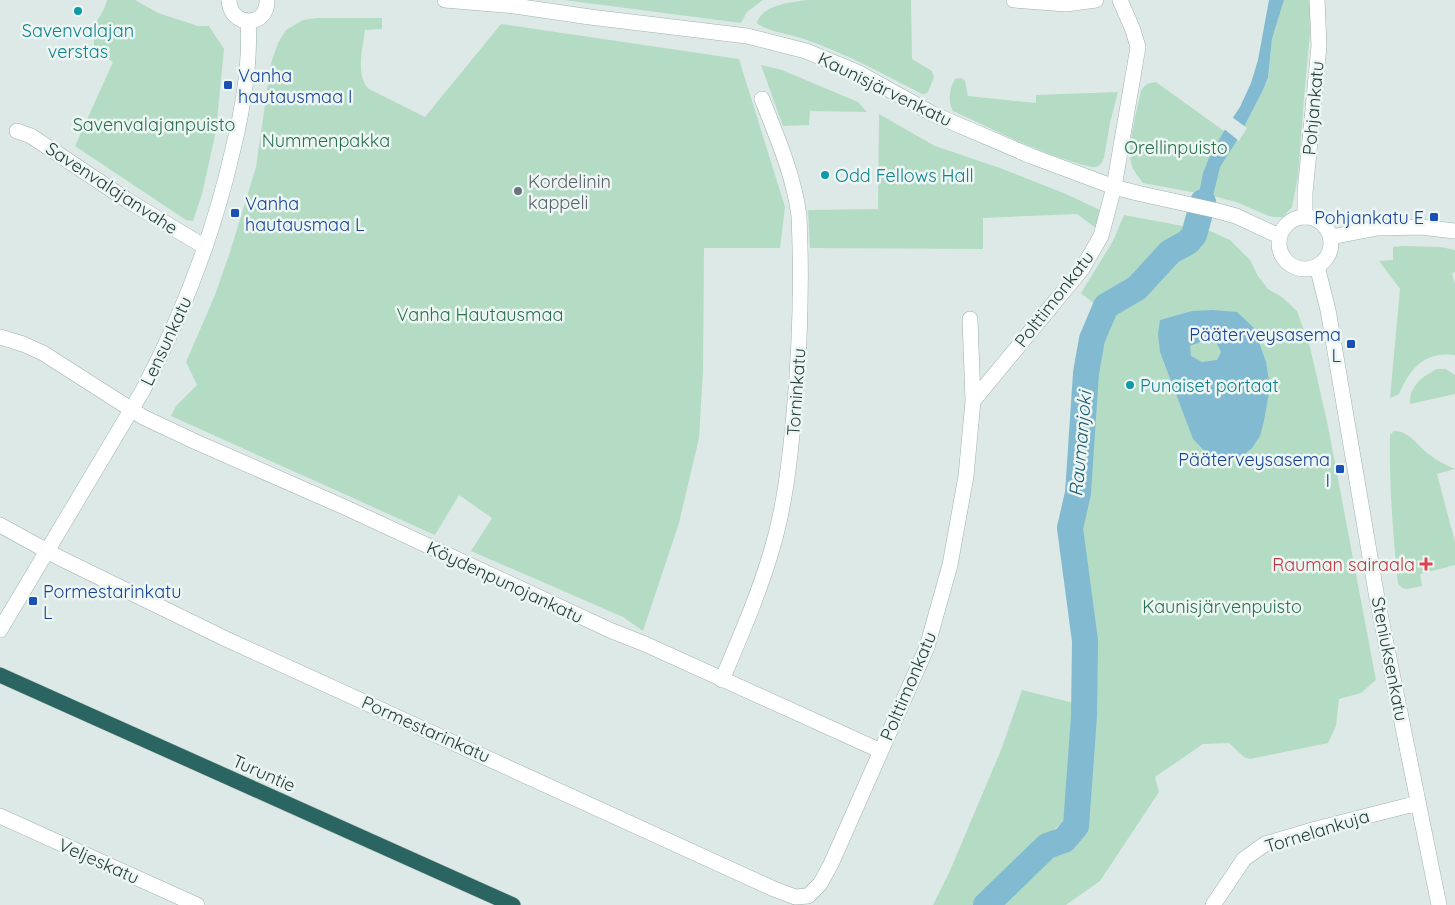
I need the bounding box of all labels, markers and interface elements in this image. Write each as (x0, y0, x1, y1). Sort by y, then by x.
marker: Savenvalajan verstas (72, 5, 84, 17)
place label: Savenvalajan verstas (22, 19, 134, 63)
street label: Kaunisjärvenkatu (814, 47, 956, 131)
street label: Pohjankatu (1297, 60, 1329, 156)
place label: Vanha hautausmaa I (238, 64, 353, 108)
marker: Vanha hautausmaa I (222, 79, 234, 91)
park label: Savenvalajanpuisto (73, 113, 235, 136)
park label: Nummenpakka (262, 129, 390, 152)
park label: Orellinpuisto (1124, 136, 1228, 159)
street label: Savenvalajanvahe (42, 137, 182, 239)
place label: Odd Fellows Hall (835, 164, 974, 187)
marker: Odd Fellows Hall (819, 169, 831, 181)
place label: Kordelinin kappeli (528, 170, 611, 214)
marker: Kordelinin kappeli (512, 185, 524, 197)
place label: Vanha hautausmaa L (245, 192, 365, 236)
place label: Pohjankatu E (1314, 206, 1424, 229)
marker: Vanha hautausmaa L (229, 207, 241, 219)
marker: Pohjankatu E (1428, 211, 1440, 223)
street label: Polttimonkatu (1009, 246, 1099, 352)
street label: Lensunkatu (135, 293, 197, 389)
park label: Vanha Hautausmaa (397, 303, 563, 326)
place label: Pääterveysasema L (1189, 323, 1341, 367)
marker: Pääterveysasema L (1345, 338, 1357, 350)
street label: Torninkatu (781, 347, 811, 437)
place label: Punaiset portaat (1140, 374, 1279, 397)
marker: Punaiset portaat (1124, 379, 1136, 391)
water label: Raumanjoki (1063, 388, 1097, 498)
place label: Pääterveysasema I (1178, 448, 1330, 492)
marker: Pääterveysasema I (1334, 463, 1346, 475)
street label: Köydenpunojankatu (423, 536, 587, 628)
place label: Rauman sairaala (1272, 553, 1415, 576)
marker: Rauman sairaala (1419, 557, 1433, 571)
place label: Pormestarinkatu L (43, 580, 181, 624)
marker: Pormestarinkatu L (27, 595, 39, 607)
park label: Kaunisjärvenpuisto (1142, 595, 1302, 618)
street label: Steniuksenkatu (1367, 595, 1413, 723)
street label: Polttimonkatu (875, 628, 941, 744)
street label: Pormestarinkatu (358, 690, 494, 768)
street label: Turuntie (229, 749, 299, 797)
street label: Tornelankuja (1262, 804, 1372, 858)
street label: Veljeskatu (55, 833, 143, 889)

